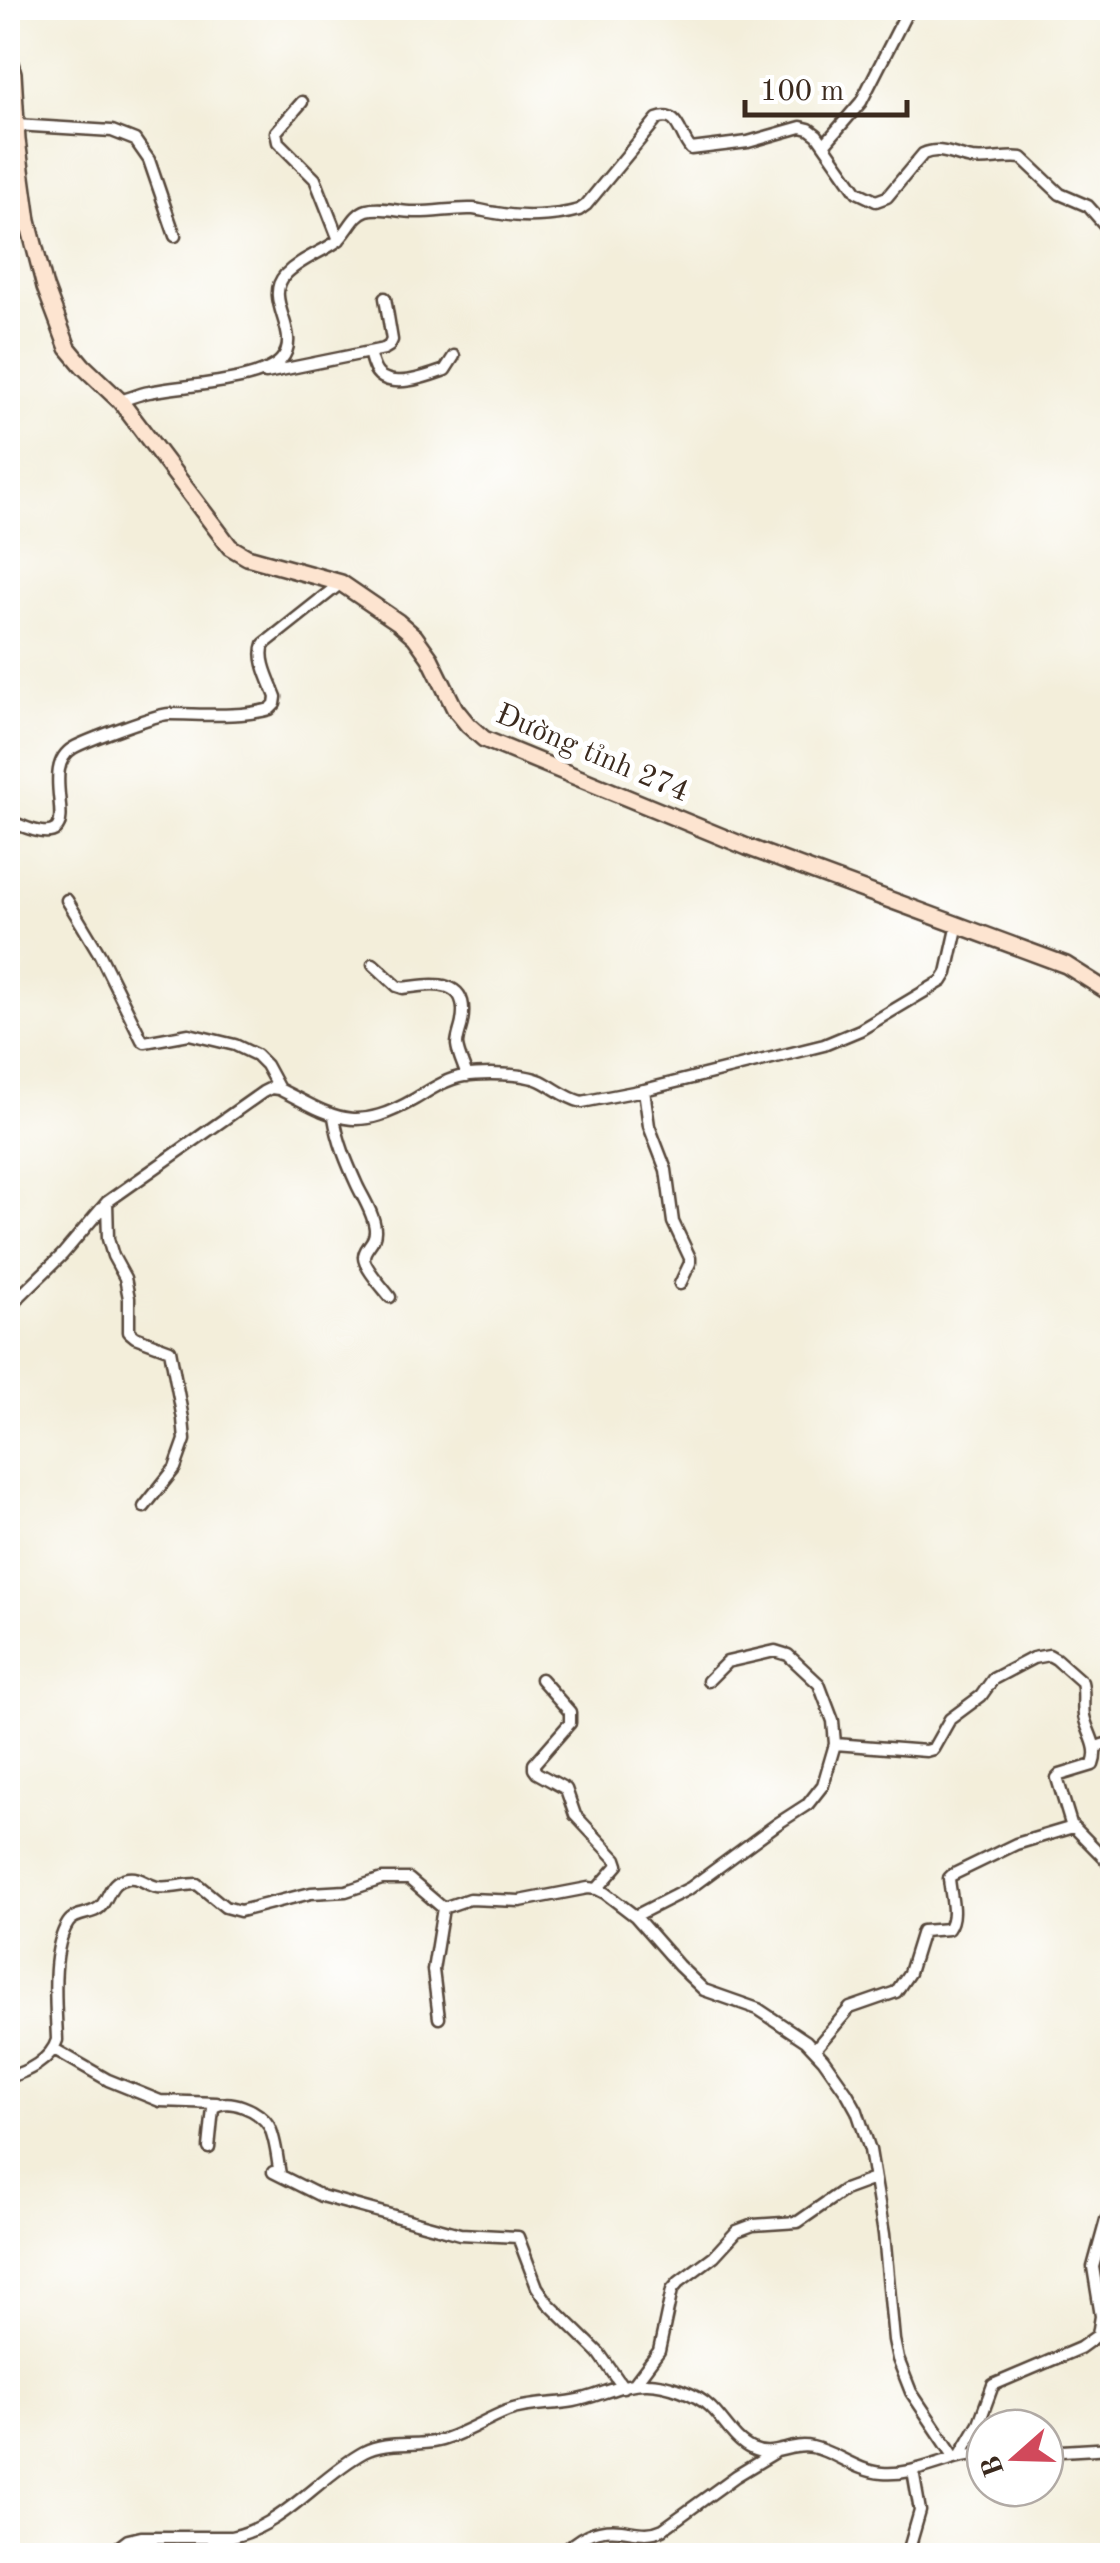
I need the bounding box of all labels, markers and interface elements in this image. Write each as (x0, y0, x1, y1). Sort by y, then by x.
scale bar (745, 55, 908, 117)
text: 100 m (760, 77, 844, 107)
street label: Đường tỉnh 274 (491, 700, 693, 808)
north arrow (965, 2408, 1065, 2508)
text: B (978, 2451, 1011, 2480)

